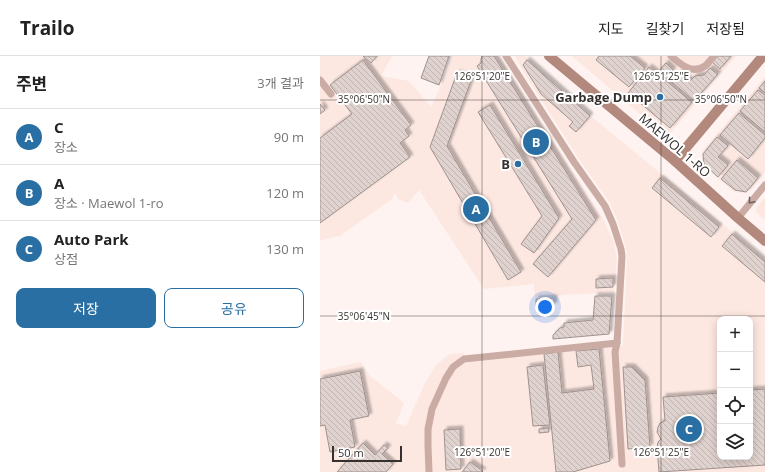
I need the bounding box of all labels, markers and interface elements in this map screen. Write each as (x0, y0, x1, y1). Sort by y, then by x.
text: Trailo (20, 15, 74, 41)
text: 지도 (598, 19, 624, 38)
text: 길찾기 (646, 19, 684, 38)
text: 저장됨 (706, 19, 745, 38)
text: 126°51'20"E (454, 69, 510, 83)
text: 126°51'25"E (633, 69, 689, 83)
text: 주변 (16, 72, 47, 95)
text: 3개 결과 (257, 74, 304, 92)
place label: Garbage Dump (555, 88, 652, 106)
text: 35°06'50"N (338, 92, 390, 106)
marker: Garbage Dump (655, 92, 665, 102)
text: 35°06'50"N (695, 92, 747, 106)
street label: MAEWOL 1-RO (635, 109, 715, 181)
text: C (54, 117, 64, 137)
pin: B (523, 127, 549, 157)
text: A (25, 128, 33, 146)
text: 90 m (274, 128, 304, 146)
text: 장소 (54, 138, 78, 156)
place label: B (501, 155, 510, 173)
marker: B (513, 159, 523, 169)
text: A (54, 173, 64, 193)
text: B (25, 184, 33, 202)
text: 120 m (266, 184, 304, 202)
text: 장소 · Maewol 1-ro (54, 194, 164, 212)
pin: A (463, 194, 489, 224)
one-way arrow (749, 197, 756, 204)
text: Auto Park (54, 229, 129, 249)
text: C (25, 240, 33, 258)
text: 130 m (266, 240, 304, 258)
text: 상점 (54, 250, 78, 268)
button: 저장 (16, 288, 156, 328)
button: 공유 (164, 288, 304, 328)
your location (535, 297, 555, 317)
text: 35°06'45"N (338, 309, 390, 323)
map controls (717, 316, 753, 460)
button: + (717, 316, 753, 352)
button: − (717, 352, 753, 388)
button: locate (717, 388, 753, 424)
pin: C (676, 414, 702, 444)
button: layers (717, 424, 753, 460)
scale bar (332, 444, 402, 463)
text: 50 m (338, 445, 364, 460)
text: 126°51'20"E (454, 445, 510, 459)
text: 126°51'25"E (633, 445, 689, 459)

